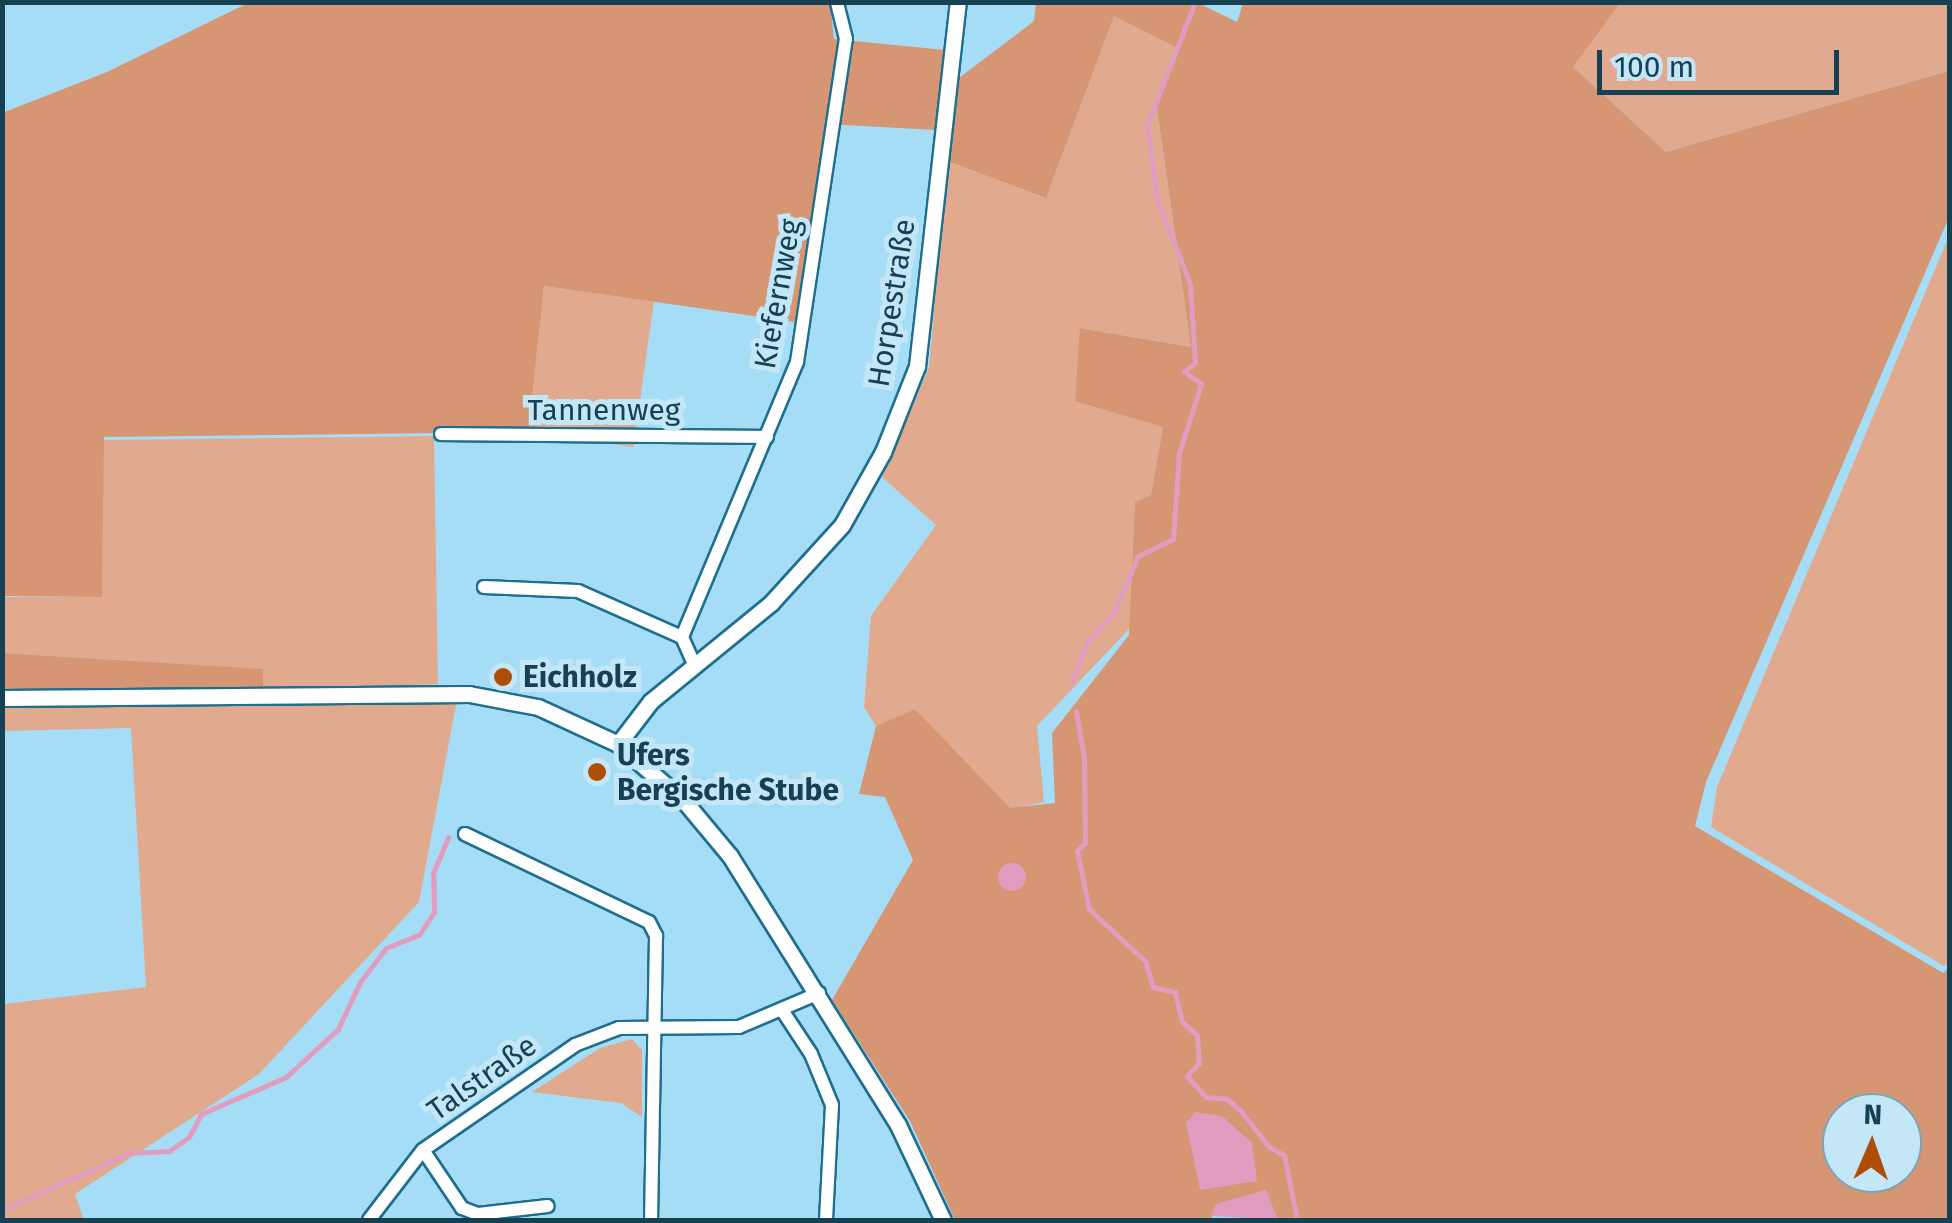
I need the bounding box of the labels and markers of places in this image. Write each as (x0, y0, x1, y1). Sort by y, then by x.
place label: Eichholz (523, 659, 637, 695)
marker: Eichholz (492, 666, 514, 688)
place label: Ufers Bergische Stube (617, 737, 839, 808)
marker: Ufers Bergische Stube (586, 761, 608, 783)

